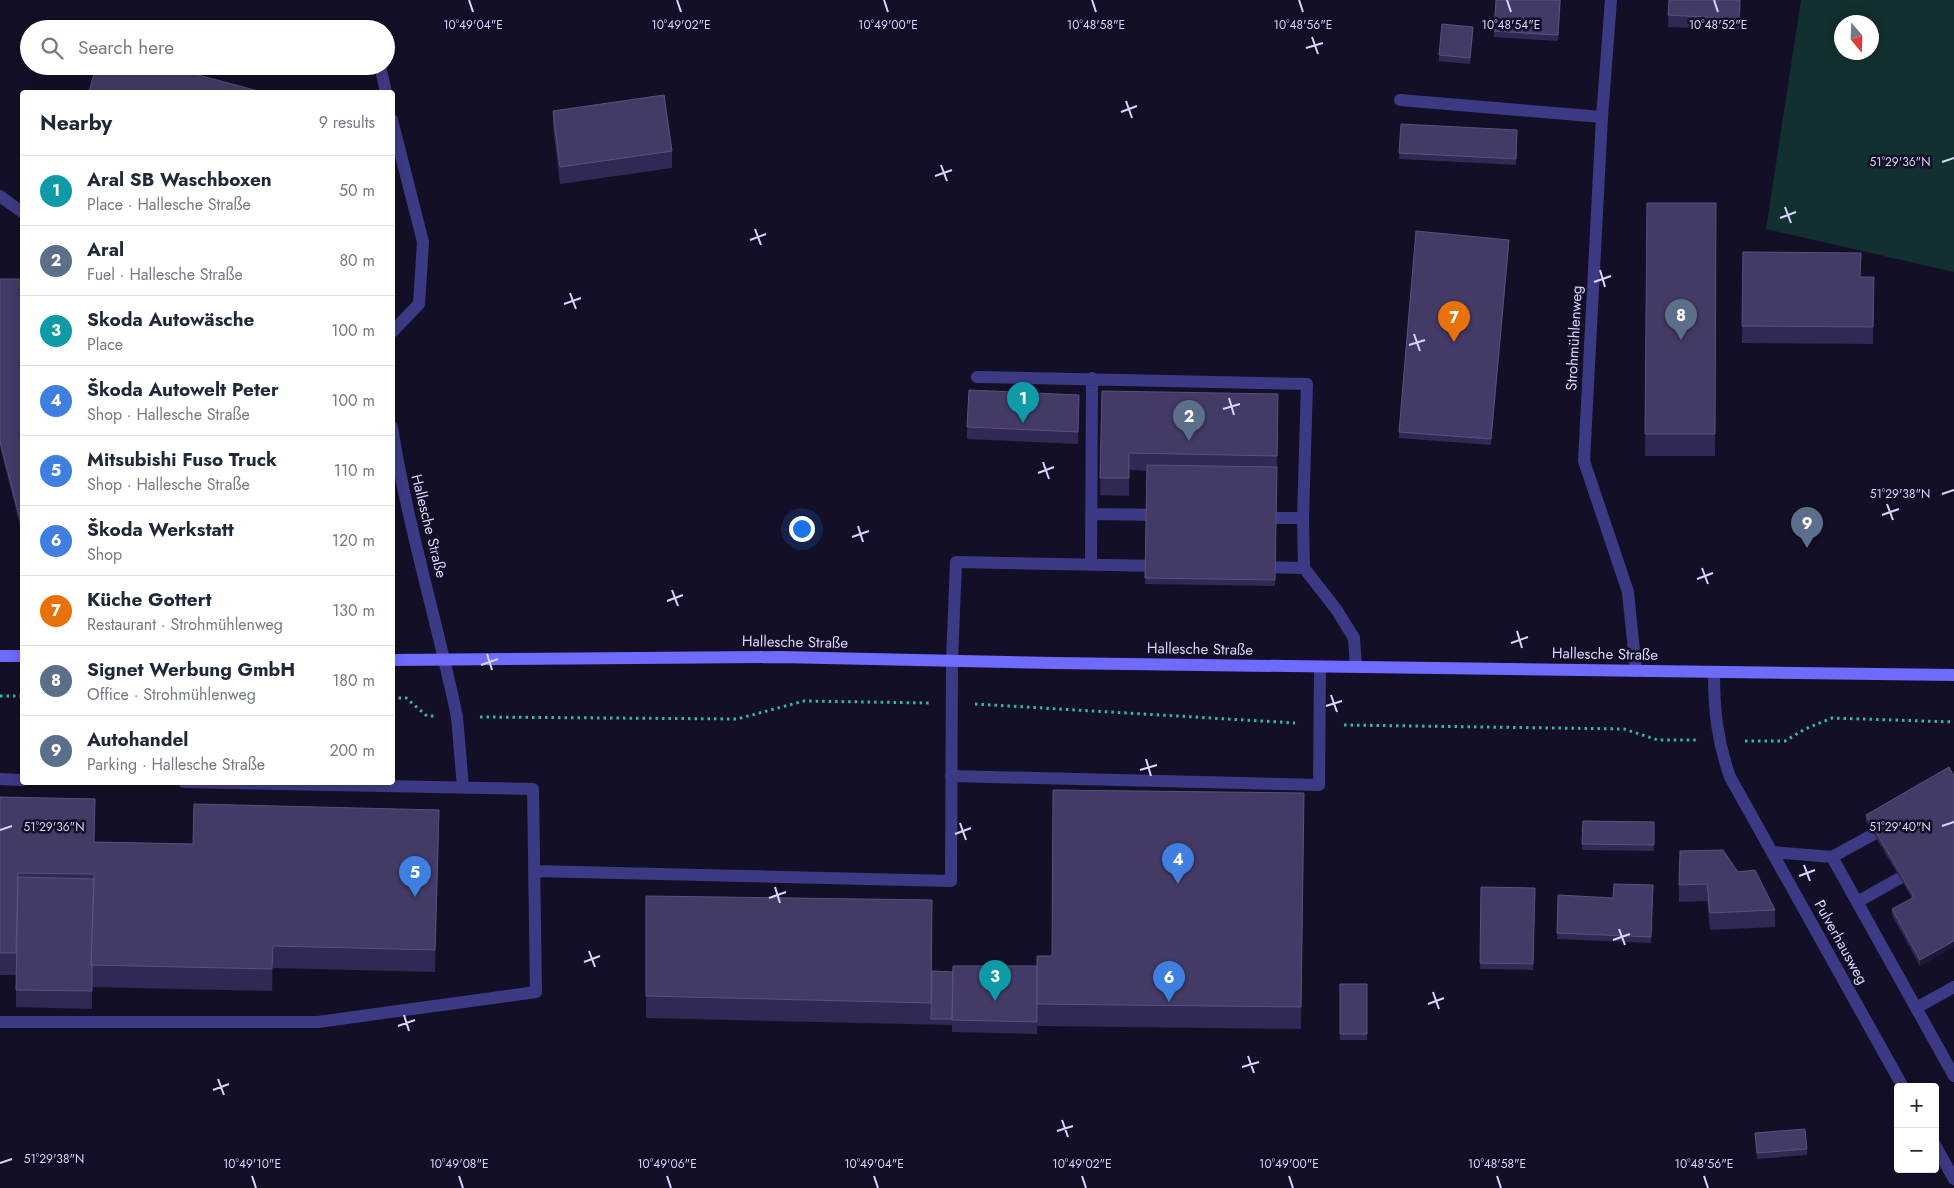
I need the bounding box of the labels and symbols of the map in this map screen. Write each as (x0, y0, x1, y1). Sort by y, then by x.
north arrow (1834, 15, 1879, 60)
text: 10°49'04"E (443, 16, 503, 34)
text: 10°49'02"E (651, 16, 711, 34)
text: 10°49'00"E (858, 16, 918, 34)
text: 10°48'58"E (1067, 16, 1125, 34)
text: 10°48'56"E (1274, 16, 1332, 34)
text: 10°48'54"E (1482, 16, 1540, 34)
text: 10°48'52"E (1689, 16, 1747, 34)
text: 51°29'36"N (1869, 153, 1931, 171)
street label: Strohmühlenweg (1560, 285, 1588, 391)
pin: 8 (1665, 299, 1697, 340)
pin: 7 (1438, 301, 1470, 342)
pin: 1 (1007, 382, 1039, 423)
pin: 2 (1173, 400, 1205, 441)
street label: Hallesche Straße (405, 472, 453, 580)
text: 51°29'38"N (1870, 485, 1930, 503)
pin: 9 (1791, 507, 1823, 548)
your location (789, 516, 815, 542)
street label: Hallesche Straße (742, 630, 849, 654)
street label: Hallesche Straße (1147, 637, 1254, 661)
street label: Hallesche Straße (1552, 642, 1659, 666)
text: 51°29'36"N (23, 818, 85, 836)
text: 51°29'40"N (1869, 818, 1931, 836)
pin: 4 (1162, 843, 1194, 884)
pin: 5 (399, 856, 431, 897)
street label: Pulverhausweg (1809, 896, 1873, 988)
pin: 3 (979, 960, 1011, 1001)
pin: 6 (1153, 961, 1185, 1002)
text: 51°29'38"N (24, 1150, 84, 1168)
text: 10°49'10"E (223, 1155, 281, 1173)
text: 10°49'08"E (429, 1155, 489, 1173)
text: 10°49'06"E (637, 1155, 697, 1173)
text: 10°49'04"E (844, 1155, 904, 1173)
text: 10°49'02"E (1052, 1155, 1112, 1173)
text: 10°49'00"E (1259, 1155, 1319, 1173)
text: 10°48'58"E (1468, 1155, 1526, 1173)
text: 10°48'56"E (1675, 1155, 1733, 1173)

